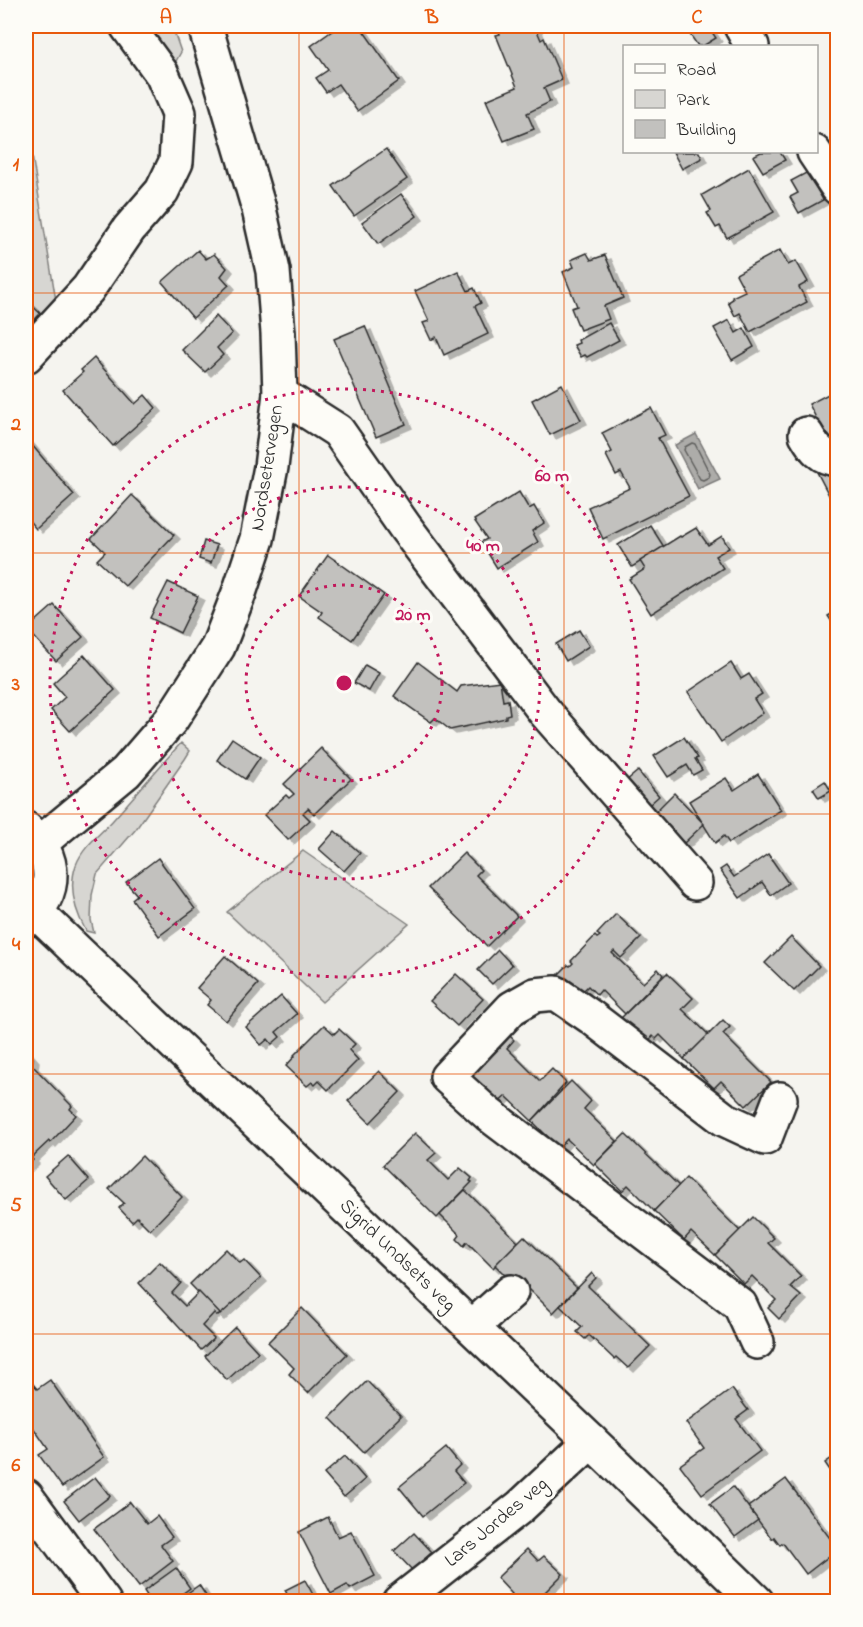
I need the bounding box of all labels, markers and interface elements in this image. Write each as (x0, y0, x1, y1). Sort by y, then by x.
text: A (160, 4, 172, 33)
text: B (424, 4, 439, 33)
text: C (692, 4, 703, 33)
legend (623, 45, 818, 153)
text: Road (677, 58, 716, 84)
text: Park (677, 88, 710, 114)
text: Building (676, 118, 736, 145)
text: 1 (13, 151, 20, 180)
street label: Nordsetervegen (244, 403, 293, 533)
text: 2 (10, 411, 21, 440)
text: 60 m (535, 464, 569, 490)
text: 40 m (466, 534, 500, 560)
text: 20 m (394, 603, 431, 629)
text: 3 (11, 671, 20, 700)
centre of rings (334, 673, 354, 693)
text: 4 (12, 931, 21, 960)
text: 5 (10, 1192, 22, 1221)
street label: Sigrid Undsets veg (331, 1193, 462, 1320)
text: 6 (12, 1452, 21, 1481)
street label: Lars Jordes veg (439, 1471, 556, 1576)

